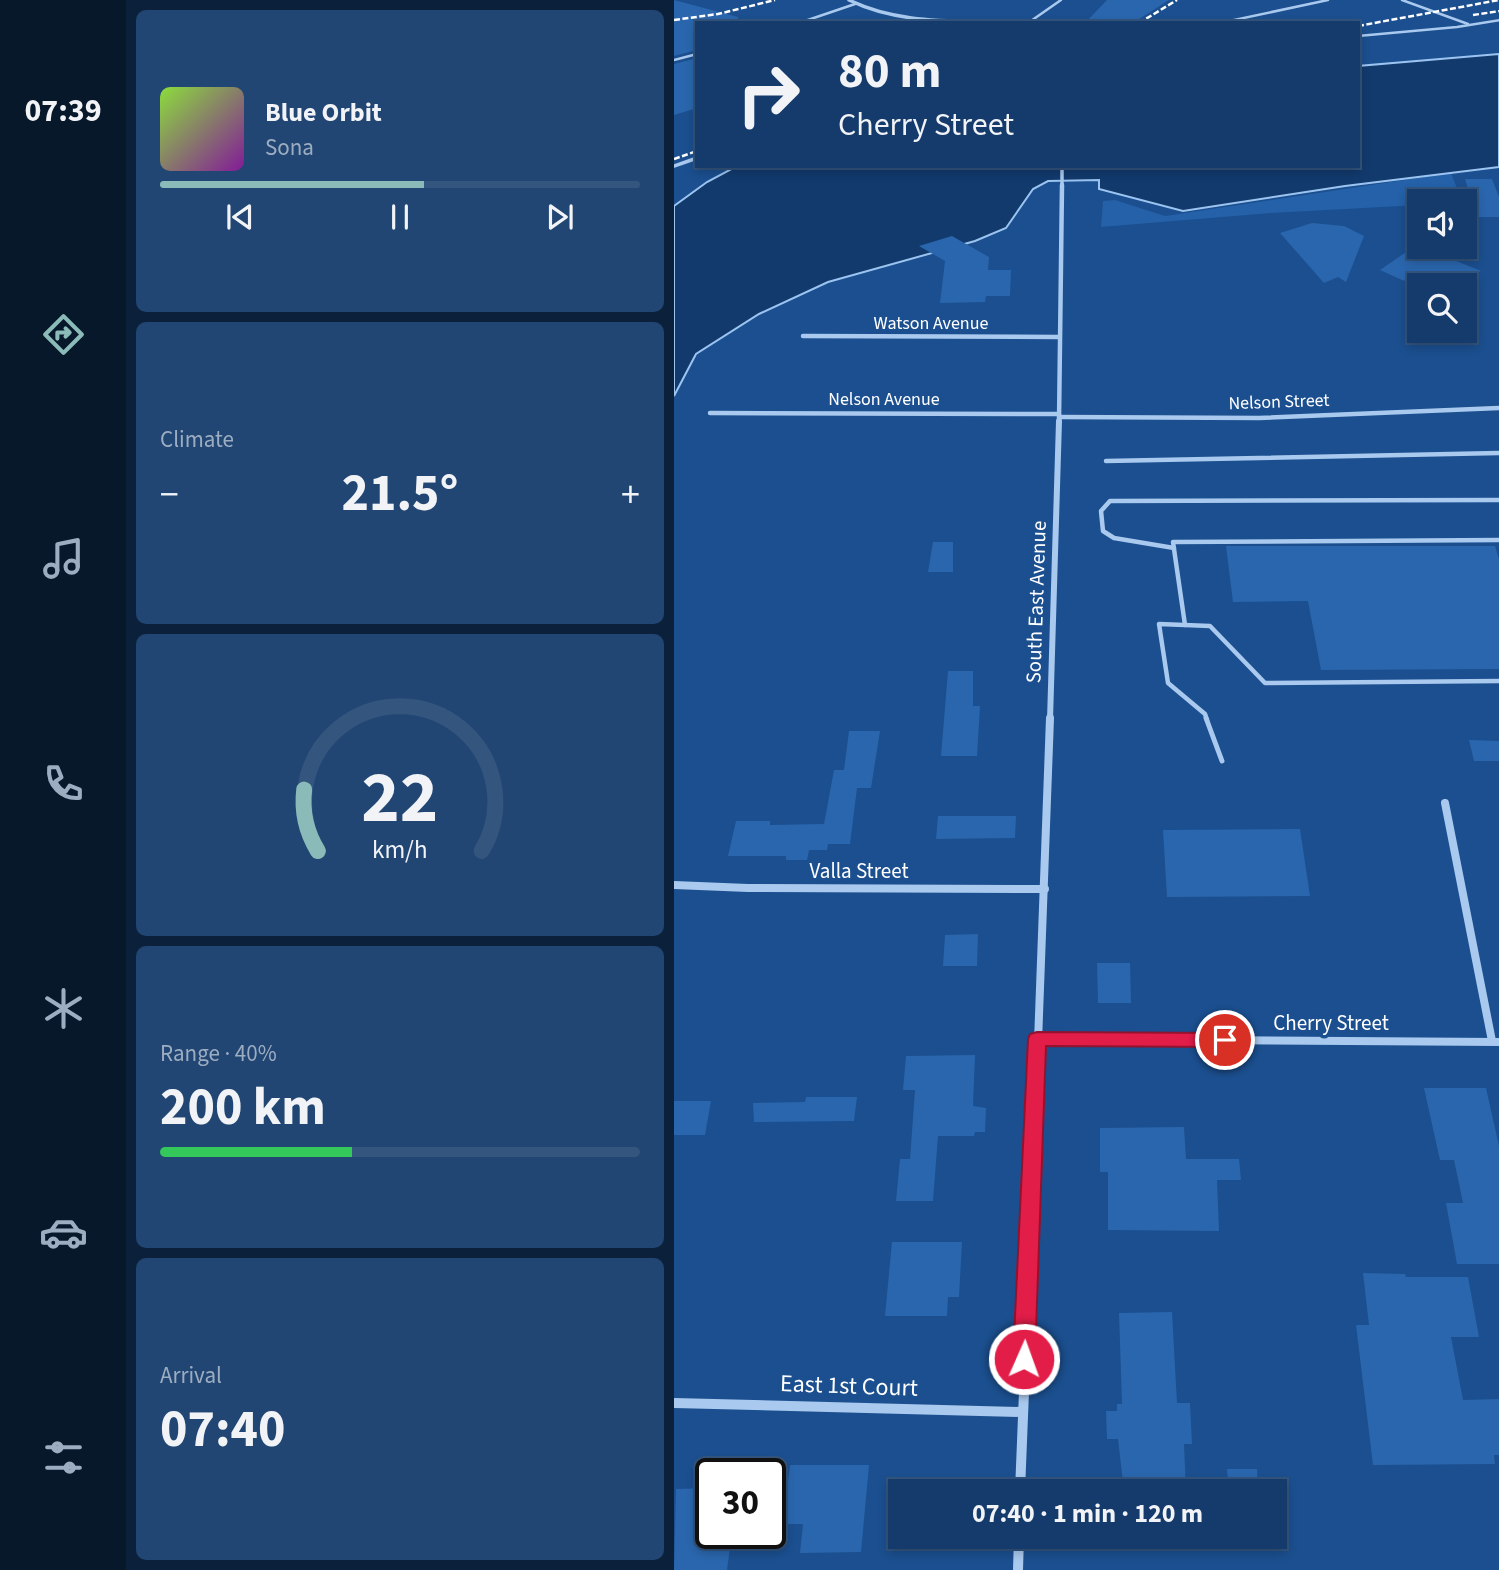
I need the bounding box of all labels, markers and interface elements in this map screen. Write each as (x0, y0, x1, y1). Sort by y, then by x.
text: 80 m (838, 37, 942, 107)
icon: right (723, 49, 814, 140)
text: 07:39 (24, 88, 102, 134)
text: Blue Orbit (265, 94, 382, 131)
text: Cherry Street (838, 102, 1014, 148)
text: Sona (265, 131, 314, 164)
map controls (1407, 189, 1477, 343)
button: sound (1407, 189, 1477, 259)
icon: previous (221, 198, 259, 236)
icon: pause (381, 198, 419, 236)
icon: next (541, 198, 579, 236)
button: search (1407, 273, 1477, 343)
icon: directions (39, 310, 88, 359)
street label: Watson Avenue (874, 311, 988, 336)
street label: Nelson Avenue (828, 387, 940, 412)
street label: Nelson Street (1228, 388, 1330, 416)
text: Climate (160, 423, 234, 456)
text: 21.5° (342, 457, 458, 531)
text: − (160, 468, 179, 522)
text: + (621, 468, 640, 522)
street label: South East Avenue (1018, 520, 1054, 684)
icon: music (39, 534, 88, 583)
text: 22 (362, 746, 438, 850)
icon: phone (39, 759, 88, 808)
text: km/h (372, 832, 428, 868)
street label: Valla Street (809, 856, 909, 886)
icon: climate (39, 984, 88, 1033)
street label: Cherry Street (1273, 1008, 1389, 1038)
pin (1195, 1010, 1255, 1070)
icon: arrive (1206, 1021, 1244, 1059)
text: Range · 40% (160, 1037, 277, 1070)
text: 200 km (160, 1071, 326, 1145)
icon: car (39, 1208, 88, 1257)
position arrow (987, 1322, 1061, 1396)
text: Arrival (160, 1359, 222, 1392)
street label: East 1st Court (780, 1366, 918, 1406)
text: 07:40 (160, 1393, 285, 1467)
icon: filters (39, 1433, 88, 1482)
speed limit sign: 30 (695, 1458, 786, 1549)
text: 07:40 · 1 min · 120 m (972, 1495, 1203, 1532)

